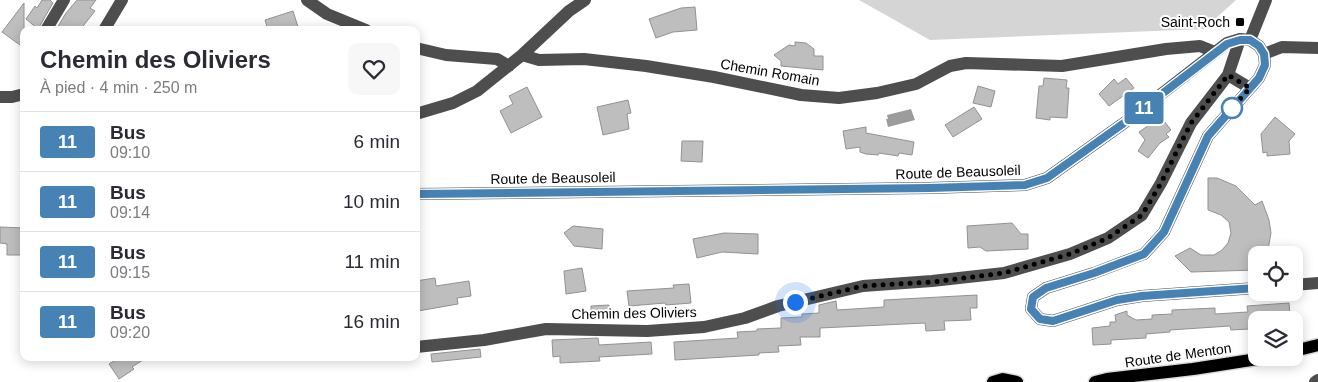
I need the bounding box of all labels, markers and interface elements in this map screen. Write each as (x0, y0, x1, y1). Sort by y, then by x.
place label: Saint-Roch (1161, 14, 1230, 30)
marker: Saint-Roch (1234, 16, 1246, 28)
button: heart (348, 43, 400, 95)
text: Chemin des Oliviers (40, 46, 271, 73)
street label: Chemin Romain (719, 55, 821, 89)
text: À pied · 4 min · 250 m (40, 79, 197, 96)
line badge: 11 (1122, 92, 1166, 124)
unlabelled marker (1221, 97, 1243, 119)
text: 11 (1134, 98, 1154, 118)
text: Bus (110, 122, 146, 143)
text: 6 min (354, 131, 400, 152)
text: 11 (58, 132, 77, 152)
text: 09:10 (110, 144, 150, 161)
street label: Route de Beausoleil (895, 162, 1021, 182)
street label: Route de Beausoleil (490, 169, 616, 187)
text: Bus (110, 182, 146, 203)
text: 10 min (343, 191, 400, 212)
text: 11 (58, 192, 77, 212)
text: 09:14 (110, 204, 150, 221)
text: Bus (110, 242, 146, 263)
map controls (1248, 246, 1303, 366)
button: locate (1248, 246, 1303, 301)
text: 11 min (344, 251, 400, 272)
text: 11 (58, 252, 77, 272)
text: 09:15 (110, 264, 150, 281)
your location (783, 290, 808, 315)
text: Bus (110, 302, 146, 323)
street label: Chemin des Oliviers (571, 304, 697, 322)
text: 16 min (343, 311, 400, 332)
button: layers (1248, 311, 1303, 366)
text: 11 (58, 312, 77, 332)
text: 09:20 (110, 324, 150, 341)
street label: Route de Menton (1124, 340, 1232, 370)

